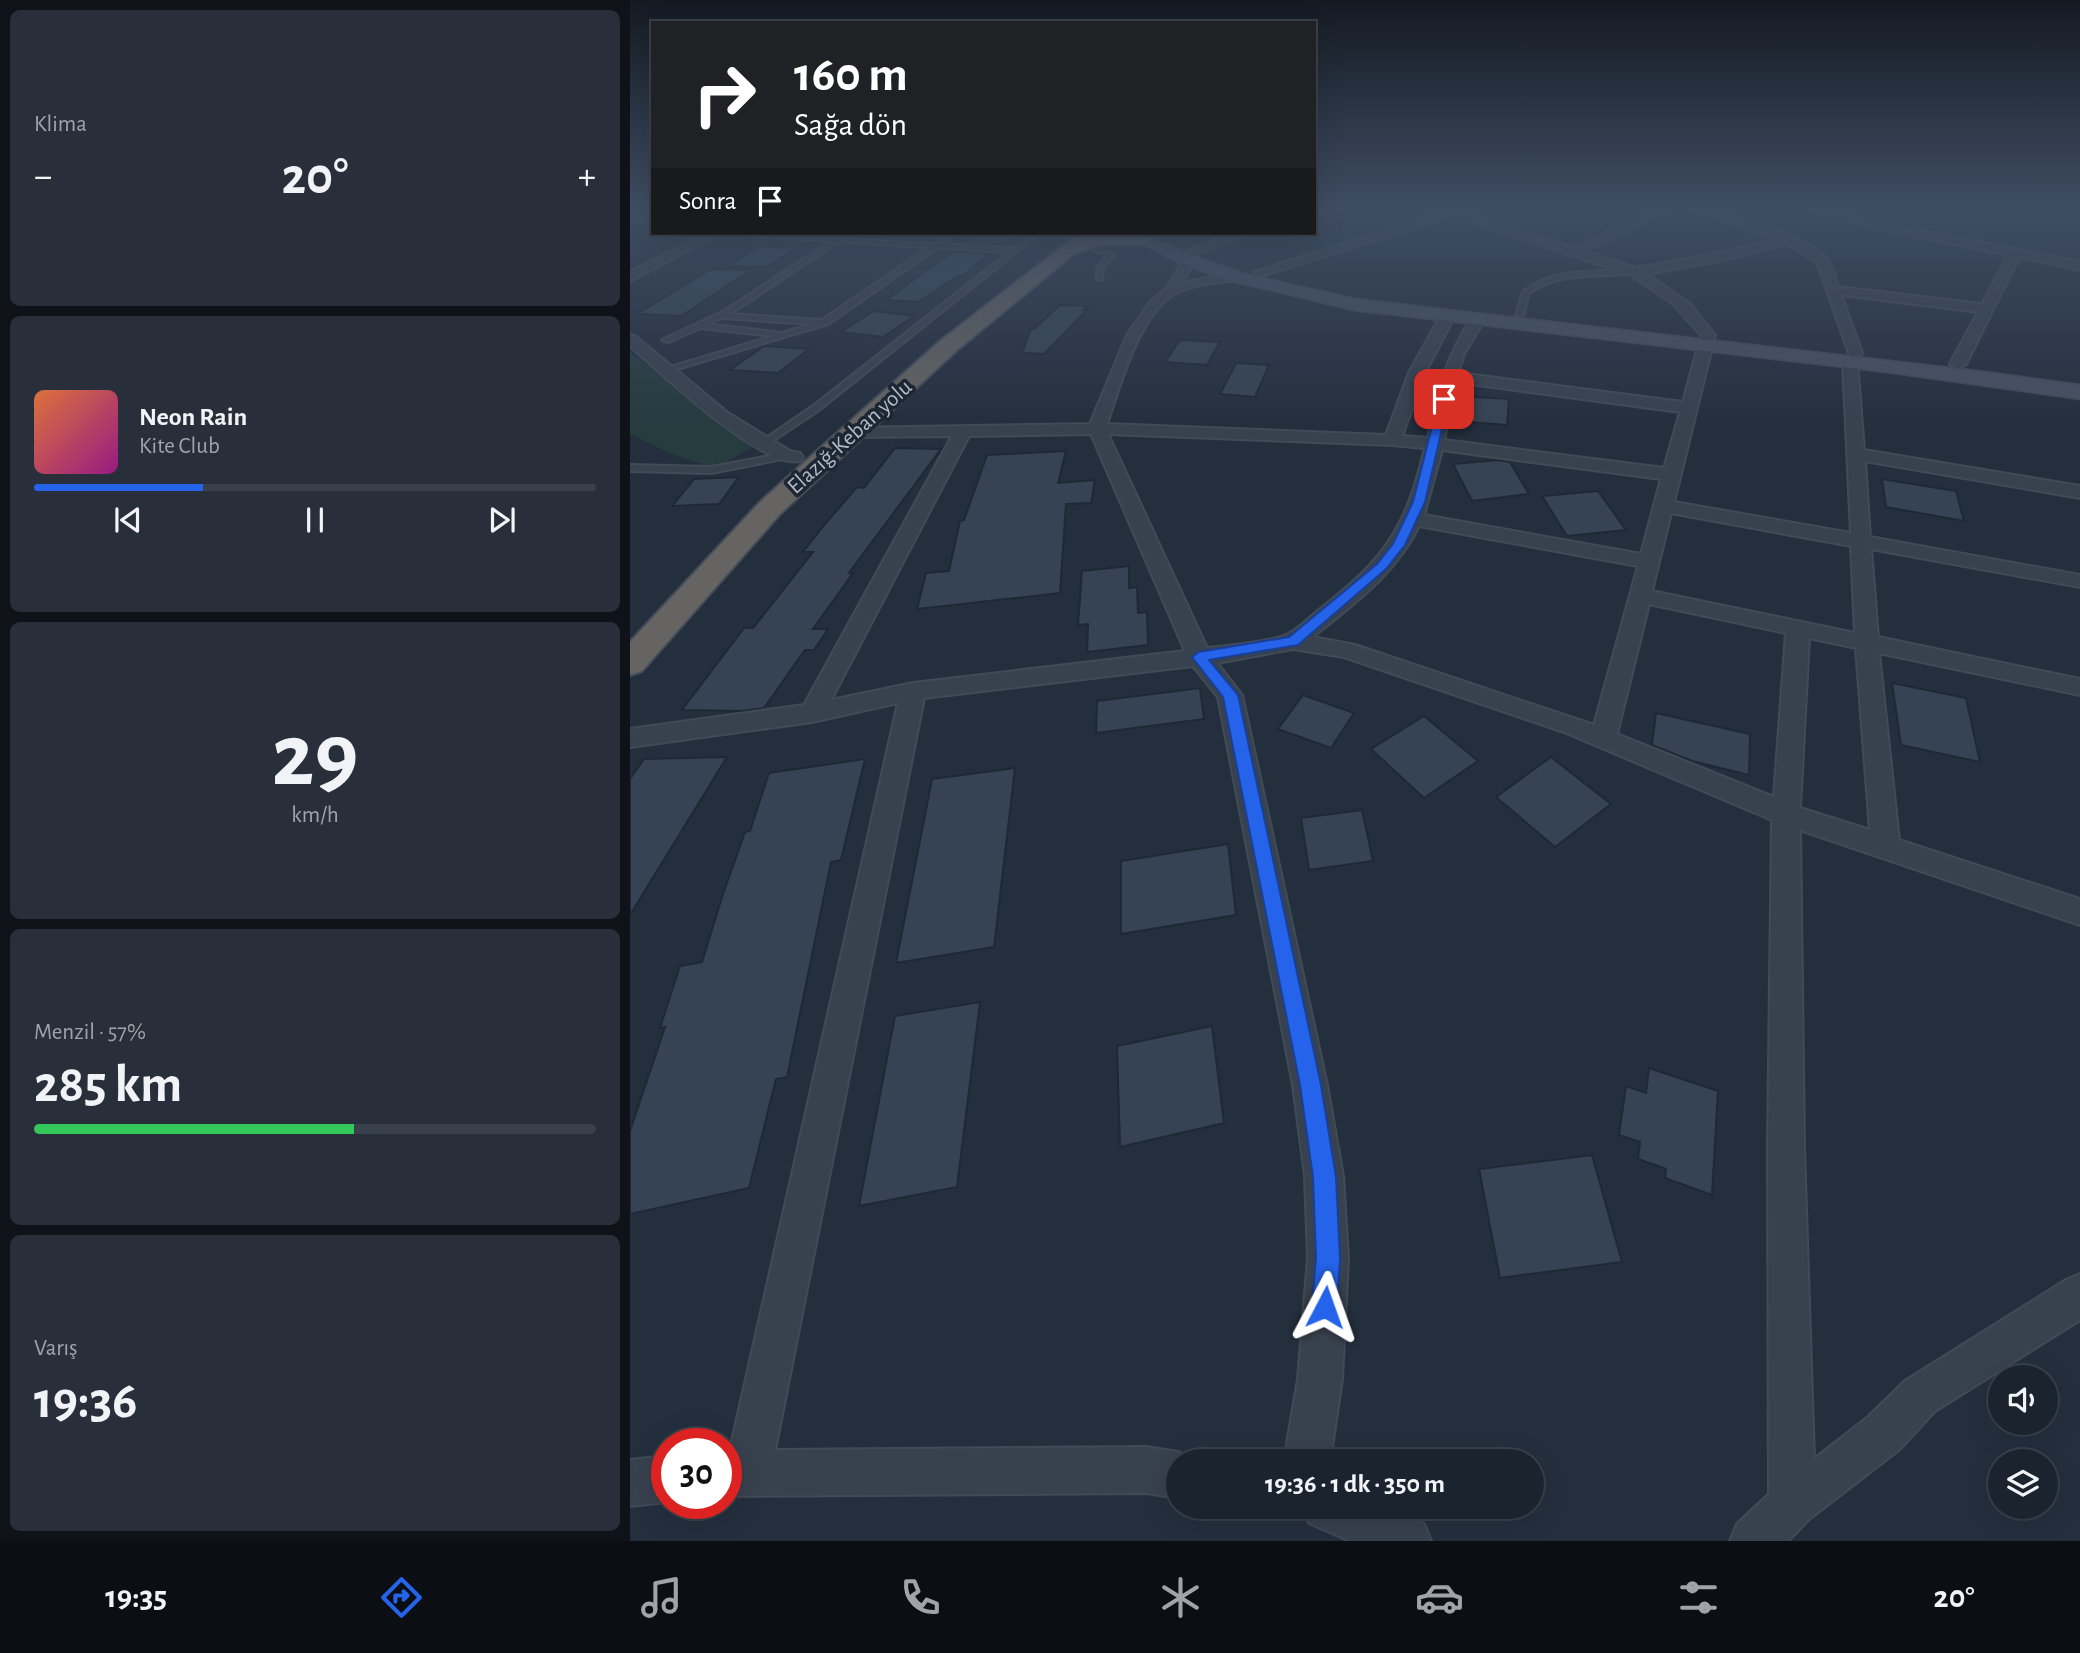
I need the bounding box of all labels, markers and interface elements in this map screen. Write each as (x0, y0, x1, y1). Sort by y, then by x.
icon: right (679, 49, 770, 140)
text: 160 m (794, 51, 908, 100)
text: Sağa dön (794, 109, 907, 141)
text: Klima (34, 113, 87, 136)
text: 20° (282, 151, 348, 203)
text: − (34, 158, 52, 196)
text: + (578, 158, 596, 196)
icon: arrive (751, 182, 789, 220)
text: Sonra (679, 188, 737, 214)
pin (1414, 369, 1474, 429)
street label: Elazığ-Keban yolu (783, 375, 917, 499)
icon: arrive (1425, 380, 1463, 418)
text: Neon Rain (139, 404, 247, 430)
text: Kite Club (139, 435, 220, 458)
icon: previous (109, 501, 147, 539)
icon: pause (296, 501, 334, 539)
icon: next (483, 501, 521, 539)
text: 29 (272, 711, 358, 802)
text: km/h (291, 804, 339, 827)
text: Menzil · 57% (34, 1021, 146, 1044)
text: 285 km (34, 1059, 182, 1111)
position arrow (1288, 1270, 1362, 1344)
text: Varış (34, 1337, 78, 1360)
map controls (1988, 1365, 2058, 1519)
button: sound (1988, 1365, 2058, 1435)
text: 19:36 (34, 1375, 137, 1427)
speed limit sign: 30 (651, 1428, 742, 1519)
button: layers (1988, 1449, 2058, 1519)
text: 19:36 · 1 dk · 350 m (1265, 1471, 1445, 1497)
icon: directions (377, 1573, 426, 1622)
icon: music (637, 1573, 686, 1622)
icon: phone (896, 1573, 945, 1622)
icon: climate (1156, 1573, 1205, 1622)
icon: car (1415, 1573, 1464, 1622)
icon: filters (1674, 1573, 1723, 1622)
text: 19:35 (105, 1581, 167, 1613)
text: 20° (1934, 1581, 1975, 1613)

